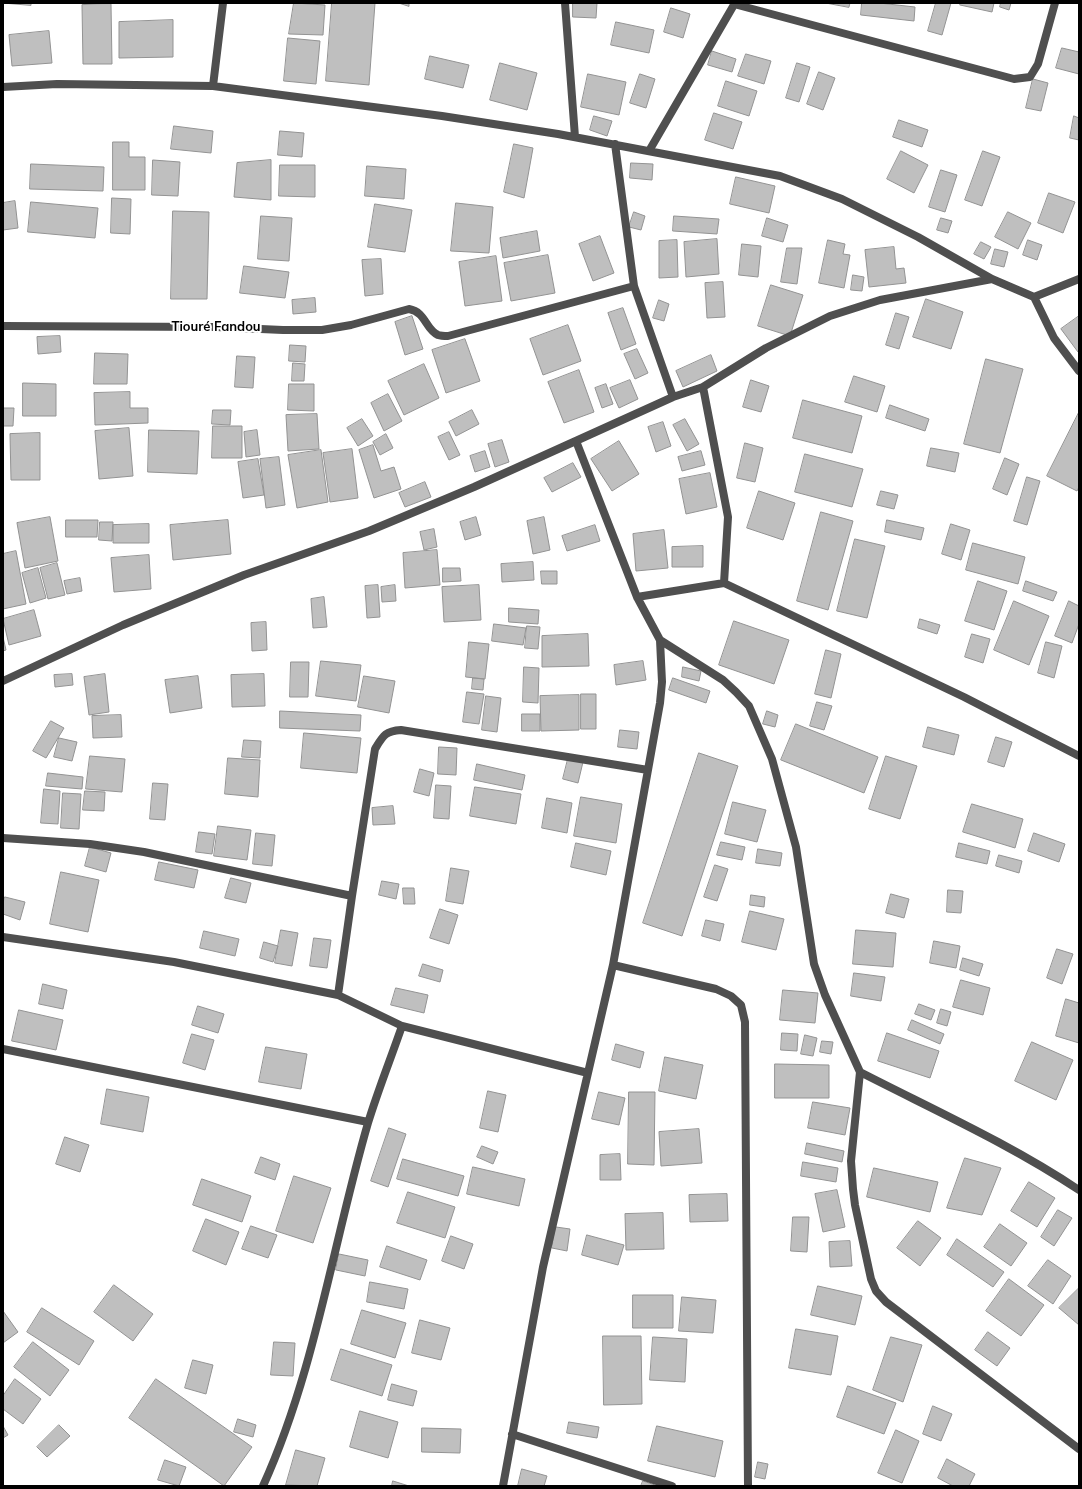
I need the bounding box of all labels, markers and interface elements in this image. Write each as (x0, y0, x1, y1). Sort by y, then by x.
district label: Tiouré Fandou (171, 319, 261, 335)

